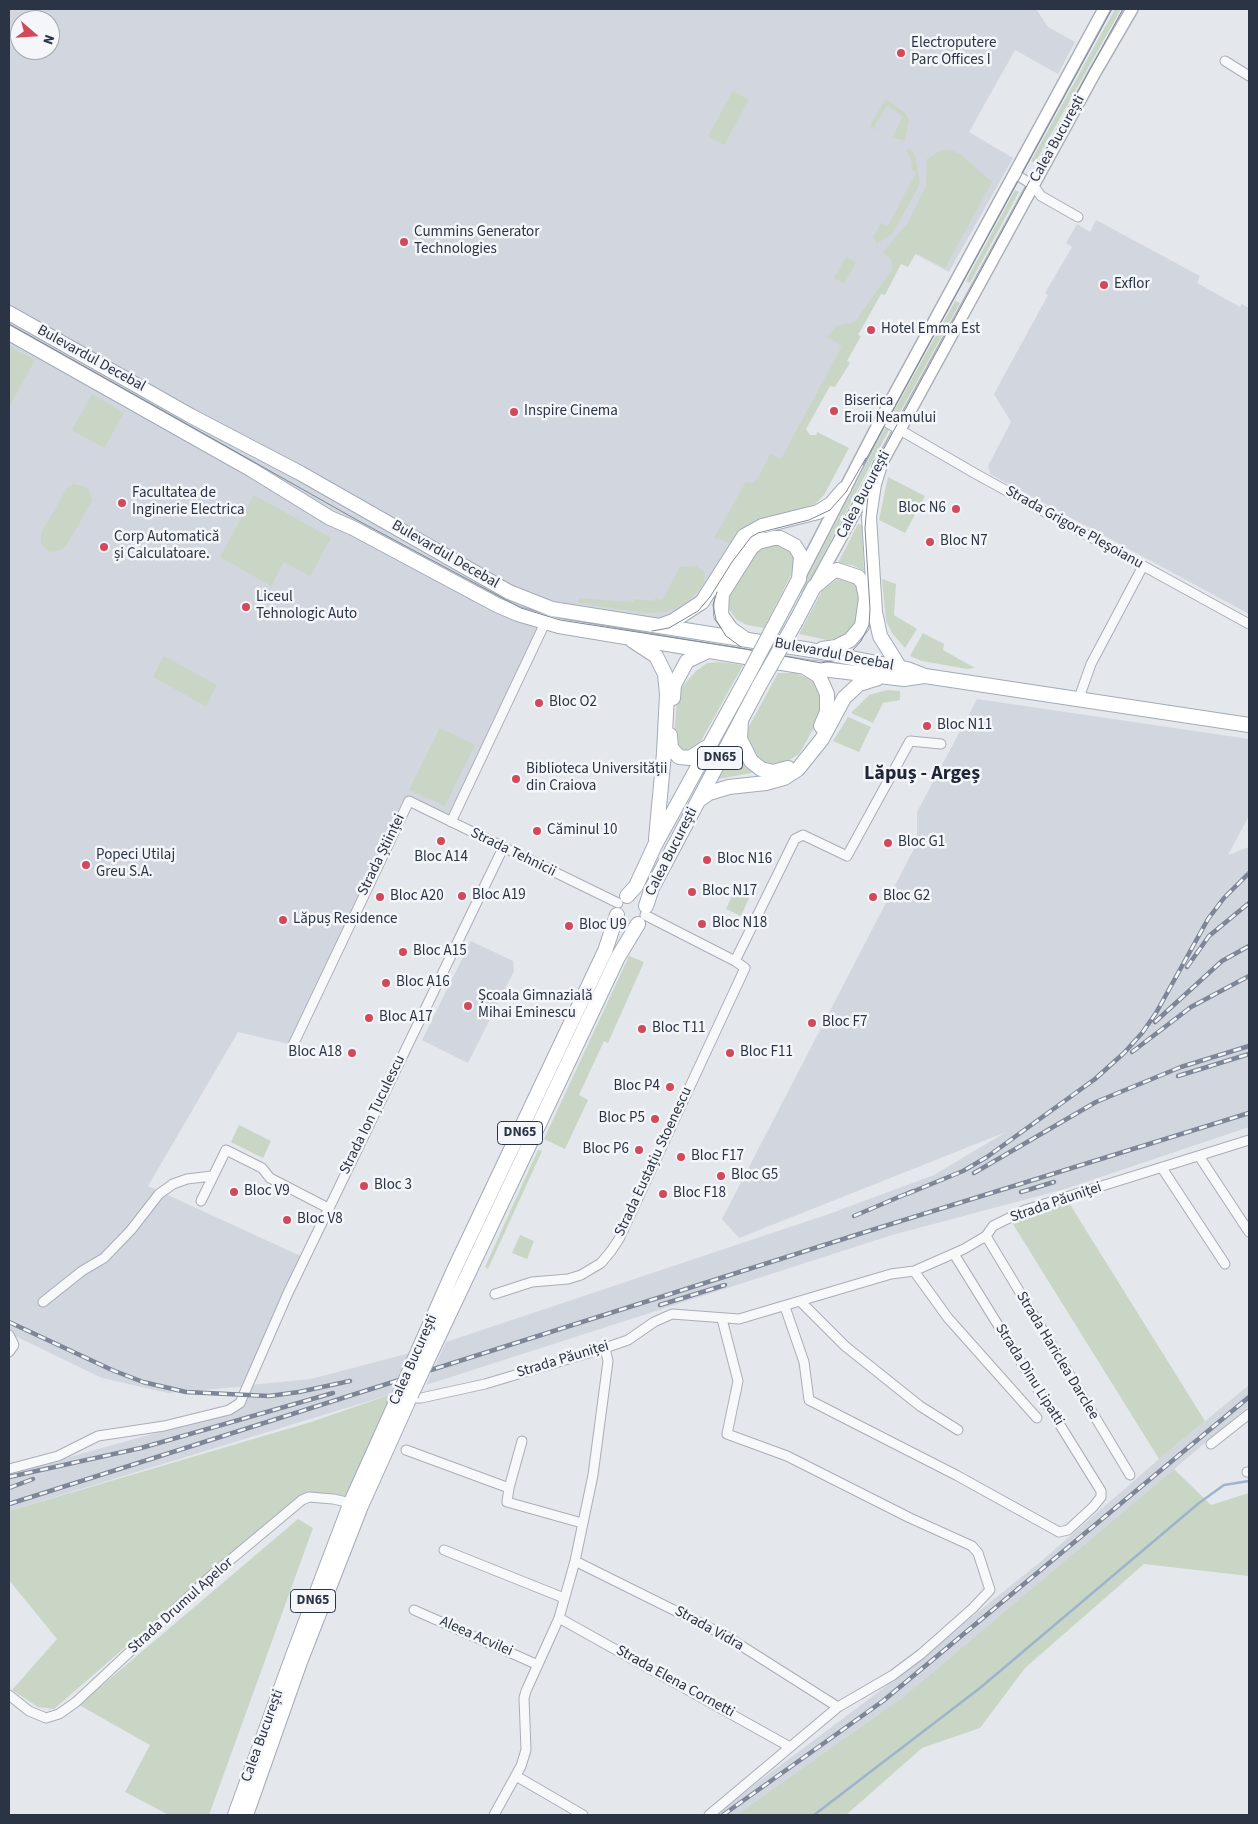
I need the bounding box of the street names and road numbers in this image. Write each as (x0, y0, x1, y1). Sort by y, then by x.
street label: Calea București (1027, 92, 1089, 186)
street label: Bulevardul Decebal (34, 322, 148, 396)
street label: Calea București (833, 448, 895, 542)
street label: Strada Grigore Pleșoianu (1002, 483, 1146, 573)
street label: Bulevardul Decebal (388, 517, 502, 593)
street label: Bulevardul Decebal (773, 635, 895, 675)
road number: DN65 (698, 746, 742, 770)
street label: Calea București (642, 805, 702, 899)
street label: Strada Științei (355, 811, 409, 899)
street label: Strada Tehnicii (467, 825, 559, 881)
street label: Strada Ion Țuculescu (336, 1052, 410, 1178)
street label: Strada Eustațiu Stoenescu (611, 1084, 697, 1240)
road number: DN65 (498, 1122, 542, 1144)
street label: Strada Păuniței (1008, 1179, 1104, 1227)
street label: Strada Hariclea Darclee (1012, 1289, 1102, 1423)
street label: Calea București (386, 1312, 442, 1408)
street label: Strada Dinu Lipatti (991, 1321, 1067, 1429)
street label: Strada Păuniței (515, 1337, 611, 1383)
street label: Strada Drumul Apelor (125, 1554, 237, 1658)
road number: DN65 (290, 1590, 336, 1612)
street label: Strada Vidra (671, 1603, 747, 1655)
street label: Aleea Acvilei (437, 1613, 515, 1661)
street label: Strada Elena Cornetti (613, 1642, 737, 1722)
street label: Calea București (238, 1687, 288, 1785)

